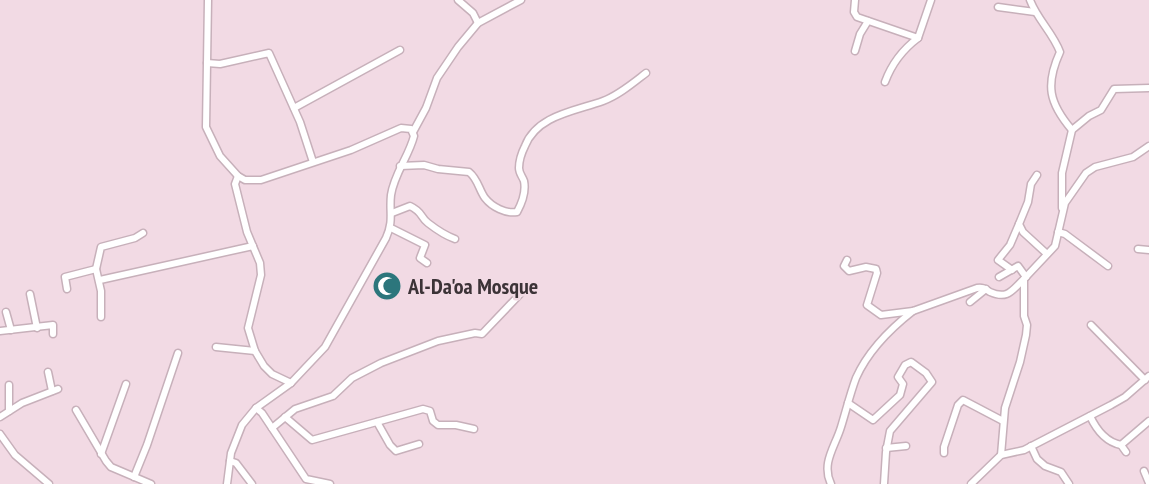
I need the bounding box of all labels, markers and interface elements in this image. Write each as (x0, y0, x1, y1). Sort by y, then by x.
mosque icon: Al-Da'oa Mosque (371, 270, 403, 302)
place label: Al-Da'oa Mosque (407, 272, 538, 300)

